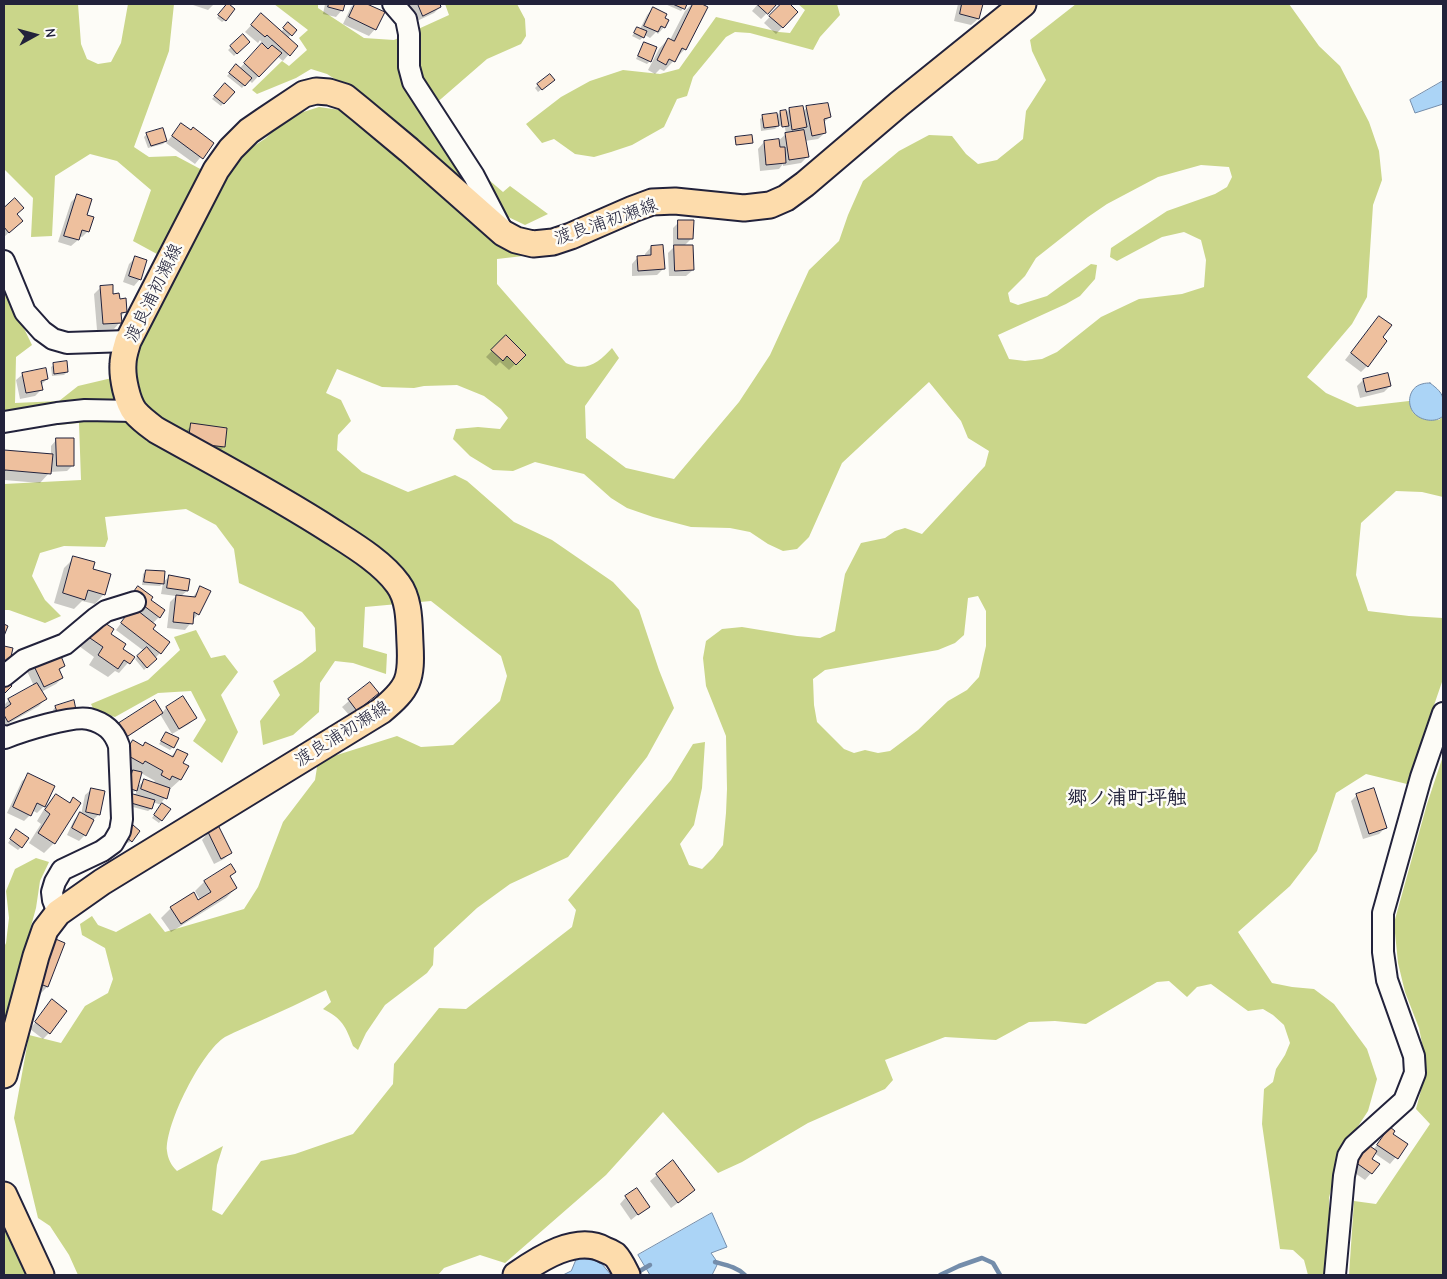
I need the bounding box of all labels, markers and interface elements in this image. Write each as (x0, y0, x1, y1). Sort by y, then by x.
north arrow (10, 10, 60, 60)
text: N (41, 28, 59, 39)
street label: 渡良浦初瀬線 (551, 194, 661, 250)
street label: 渡良浦初瀬線 (121, 240, 187, 346)
street label: 渡良浦初瀬線 (290, 696, 394, 772)
district label: 郷ノ浦町坪触 (1067, 786, 1187, 810)

